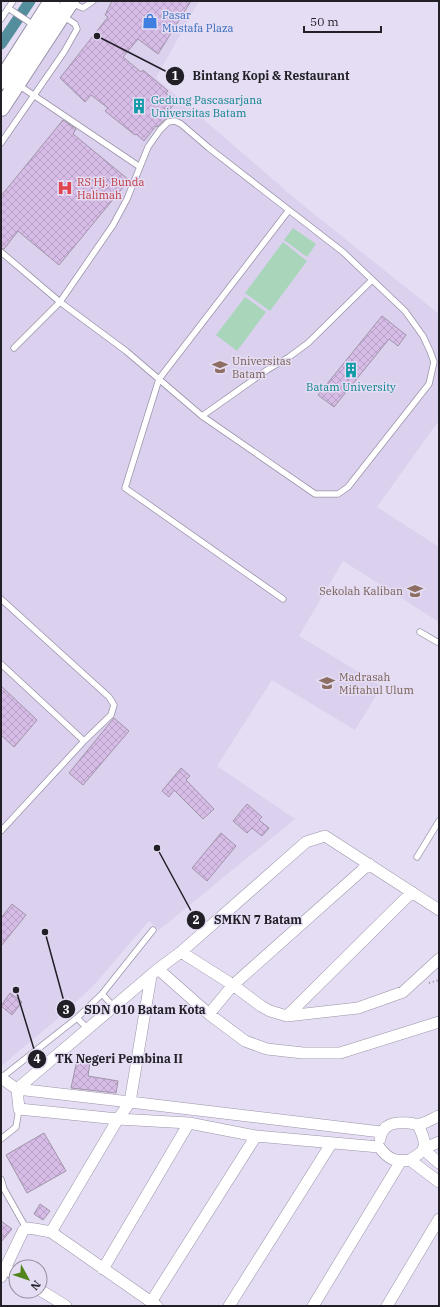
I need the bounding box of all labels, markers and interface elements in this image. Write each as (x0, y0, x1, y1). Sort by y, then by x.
place label: Pasar Mustafa Plaza (162, 8, 234, 35)
scale bar (304, 8, 381, 34)
shop icon: Pasar Mustafa Plaza (141, 12, 159, 30)
text: 50 m (310, 14, 339, 29)
callout: Bintang Kopi & Restaurant (165, 64, 358, 88)
text: 1 (171, 68, 179, 83)
text: Bintang Kopi & Restaurant (193, 68, 350, 83)
place label: Gedung Pascasarjana Universitas Batam (151, 93, 262, 120)
building icon: Gedung Pascasarjana Universitas Batam (130, 97, 148, 115)
place label: RS Hj. Bunda Halimah (77, 175, 144, 202)
hospital icon: RS Hj. Bunda Halimah (56, 179, 74, 197)
place label: Universitas Batam (232, 354, 291, 381)
school or university icon: Universitas Batam (211, 358, 229, 376)
building icon: Batam University (342, 361, 360, 379)
place label: Batam University (306, 380, 396, 394)
school or university icon: Sekolah Kaliban (406, 582, 424, 600)
place label: Sekolah Kaliban (319, 584, 403, 598)
place label: Madrasah Miftahul Ulum (339, 670, 414, 697)
school or university icon: Madrasah Miftahul Ulum (318, 674, 336, 692)
callout: SMKN 7 Batam (186, 908, 310, 932)
text: 2 (192, 912, 200, 927)
text: SMKN 7 Batam (214, 912, 302, 927)
callout: SDN 010 Batam Kota (56, 997, 213, 1021)
text: 3 (62, 1002, 70, 1017)
text: SDN 010 Batam Kota (84, 1002, 206, 1017)
callout: TK Negeri Pembina II (27, 1047, 190, 1071)
text: 4 (33, 1051, 41, 1066)
text: TK Negeri Pembina II (55, 1051, 183, 1066)
north arrow (8, 1259, 48, 1299)
text: N (27, 1278, 44, 1293)

